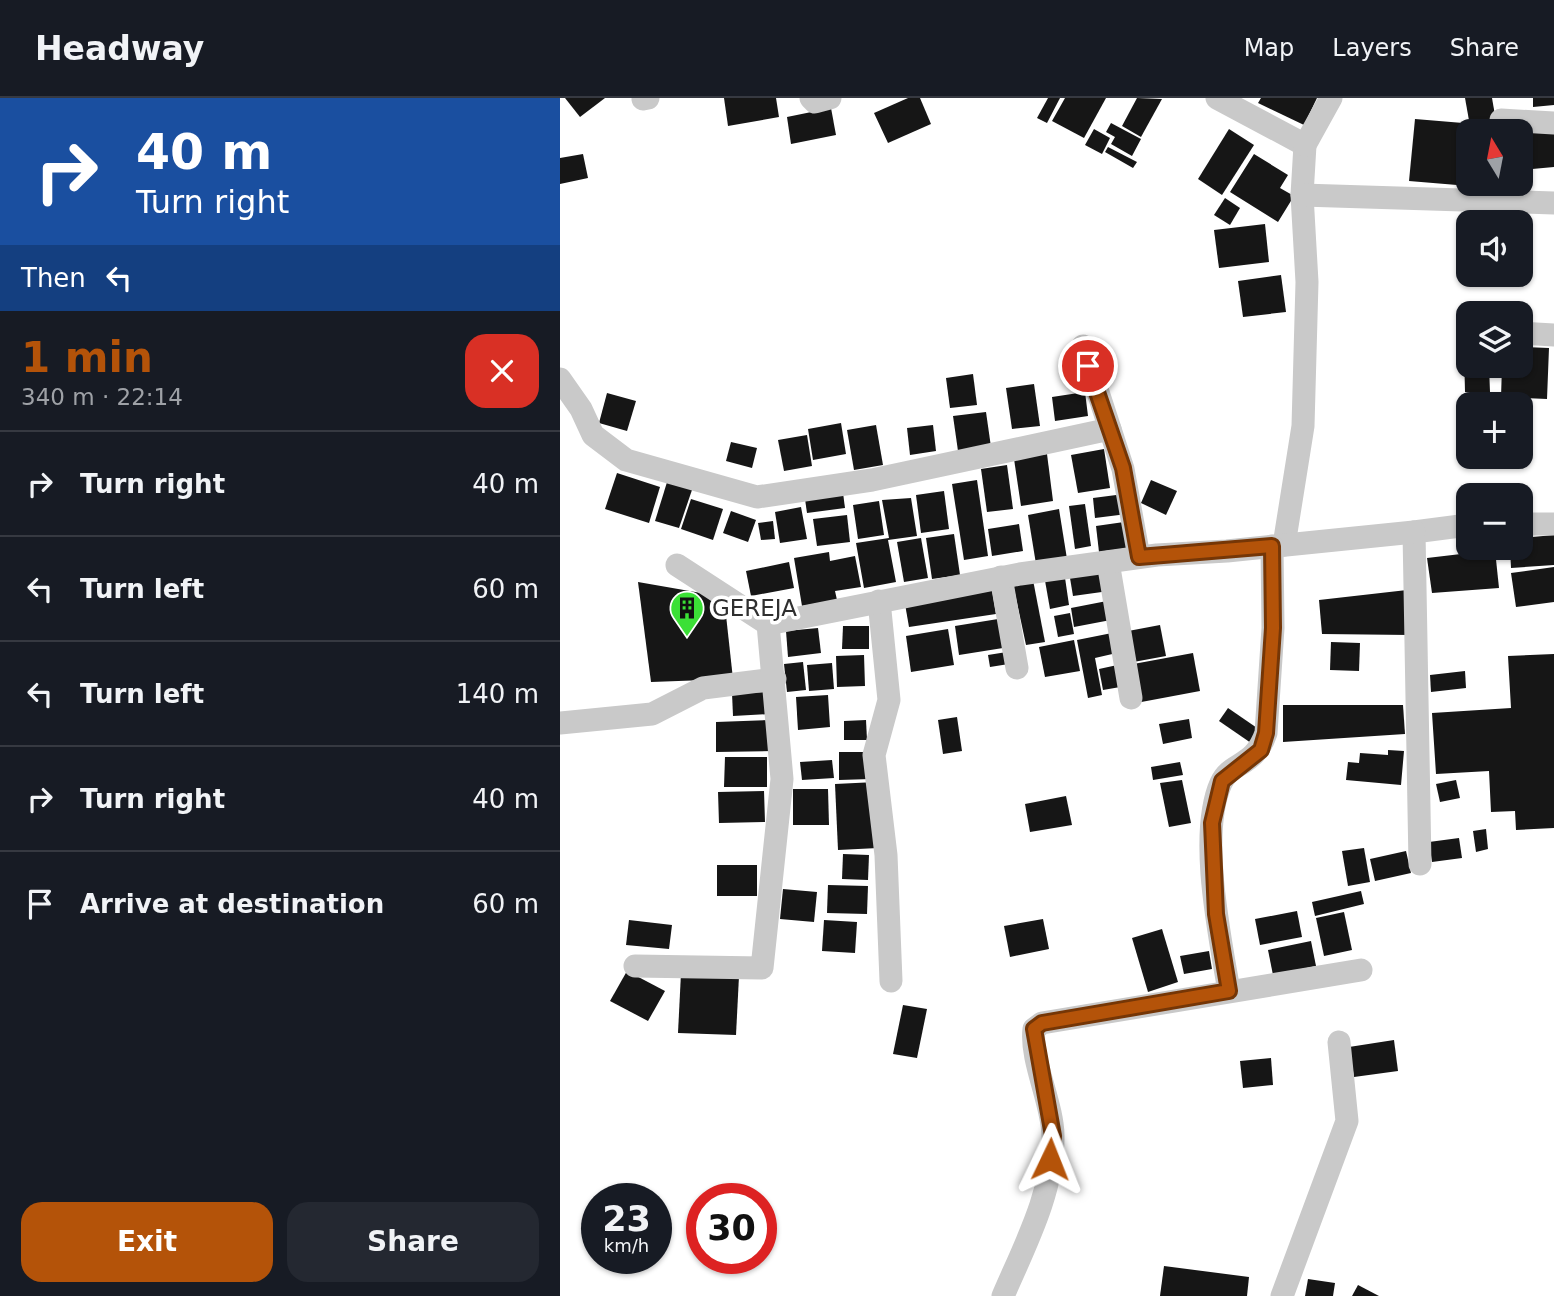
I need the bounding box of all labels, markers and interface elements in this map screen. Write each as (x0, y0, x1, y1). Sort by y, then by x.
text: Headway (35, 29, 204, 68)
text: Map (1244, 34, 1294, 62)
text: Layers (1332, 34, 1412, 62)
text: Share (1450, 34, 1519, 62)
north arrow (1456, 119, 1533, 196)
map controls (1456, 119, 1533, 560)
text: 40 m (136, 124, 272, 181)
icon: right (21, 126, 112, 217)
text: Turn right (136, 183, 289, 221)
button: sound (1456, 210, 1533, 287)
icon: left (100, 259, 138, 297)
text: Then (21, 263, 86, 293)
button: layers (1456, 301, 1533, 378)
text: 1 min (21, 333, 153, 382)
button: close (465, 334, 539, 408)
pin (1058, 336, 1118, 396)
icon: arrive (1069, 347, 1107, 385)
text: 340 m · 22:14 (21, 384, 183, 410)
button: + (1456, 392, 1533, 469)
icon: right (21, 465, 59, 503)
text: Turn right (80, 469, 225, 499)
text: 40 m (472, 469, 539, 499)
button: − (1456, 483, 1533, 560)
icon: left (21, 570, 59, 608)
text: Turn left (80, 574, 204, 604)
text: 60 m (472, 574, 539, 604)
building icon: GEREJA (668, 589, 706, 638)
place label: GEREJA (712, 595, 797, 621)
icon: left (21, 675, 59, 713)
text: Turn left (80, 679, 204, 709)
text: 140 m (456, 679, 539, 709)
icon: right (21, 780, 59, 818)
text: Turn right (80, 784, 225, 814)
text: 40 m (472, 784, 539, 814)
icon: arrive (21, 885, 59, 923)
text: Arrive at destination (80, 889, 384, 919)
text: 60 m (472, 889, 539, 919)
position arrow (1013, 1122, 1087, 1196)
speed limit sign: 30 (686, 1183, 777, 1274)
text: 23 (602, 1199, 651, 1239)
button: Exit (21, 1202, 273, 1282)
button: Share (287, 1202, 539, 1282)
text: km/h (604, 1235, 649, 1256)

